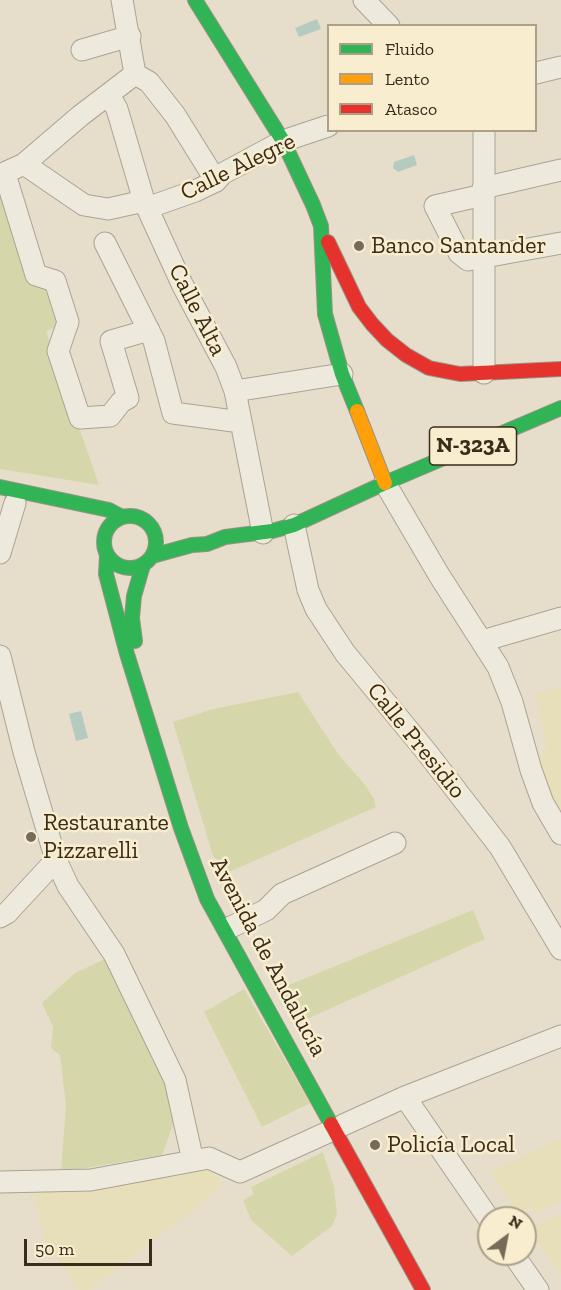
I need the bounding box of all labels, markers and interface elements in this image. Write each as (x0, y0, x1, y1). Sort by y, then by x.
legend (327, 24, 537, 132)
text: Fluido (385, 38, 434, 60)
text: Lento (385, 68, 430, 90)
text: Atasco (385, 98, 437, 120)
street label: Calle Alegre (176, 127, 300, 207)
place label: Banco Santander (371, 232, 547, 260)
marker: Banco Santander (352, 239, 366, 253)
street label: Calle Alta (162, 259, 232, 361)
road number: N-323A (430, 427, 516, 465)
street label: Calle Presidio (360, 677, 472, 805)
place label: Restaurante Pizzarelli (43, 809, 169, 865)
marker: Restaurante Pizzarelli (24, 830, 38, 844)
street label: Avenida de Andalucía (203, 852, 333, 1062)
place label: Policía Local (387, 1131, 515, 1159)
marker: Policía Local (368, 1138, 382, 1152)
north arrow (477, 1206, 537, 1266)
text: N (506, 1211, 526, 1233)
scale bar (27, 1227, 154, 1265)
text: 50 m (35, 1238, 74, 1260)

